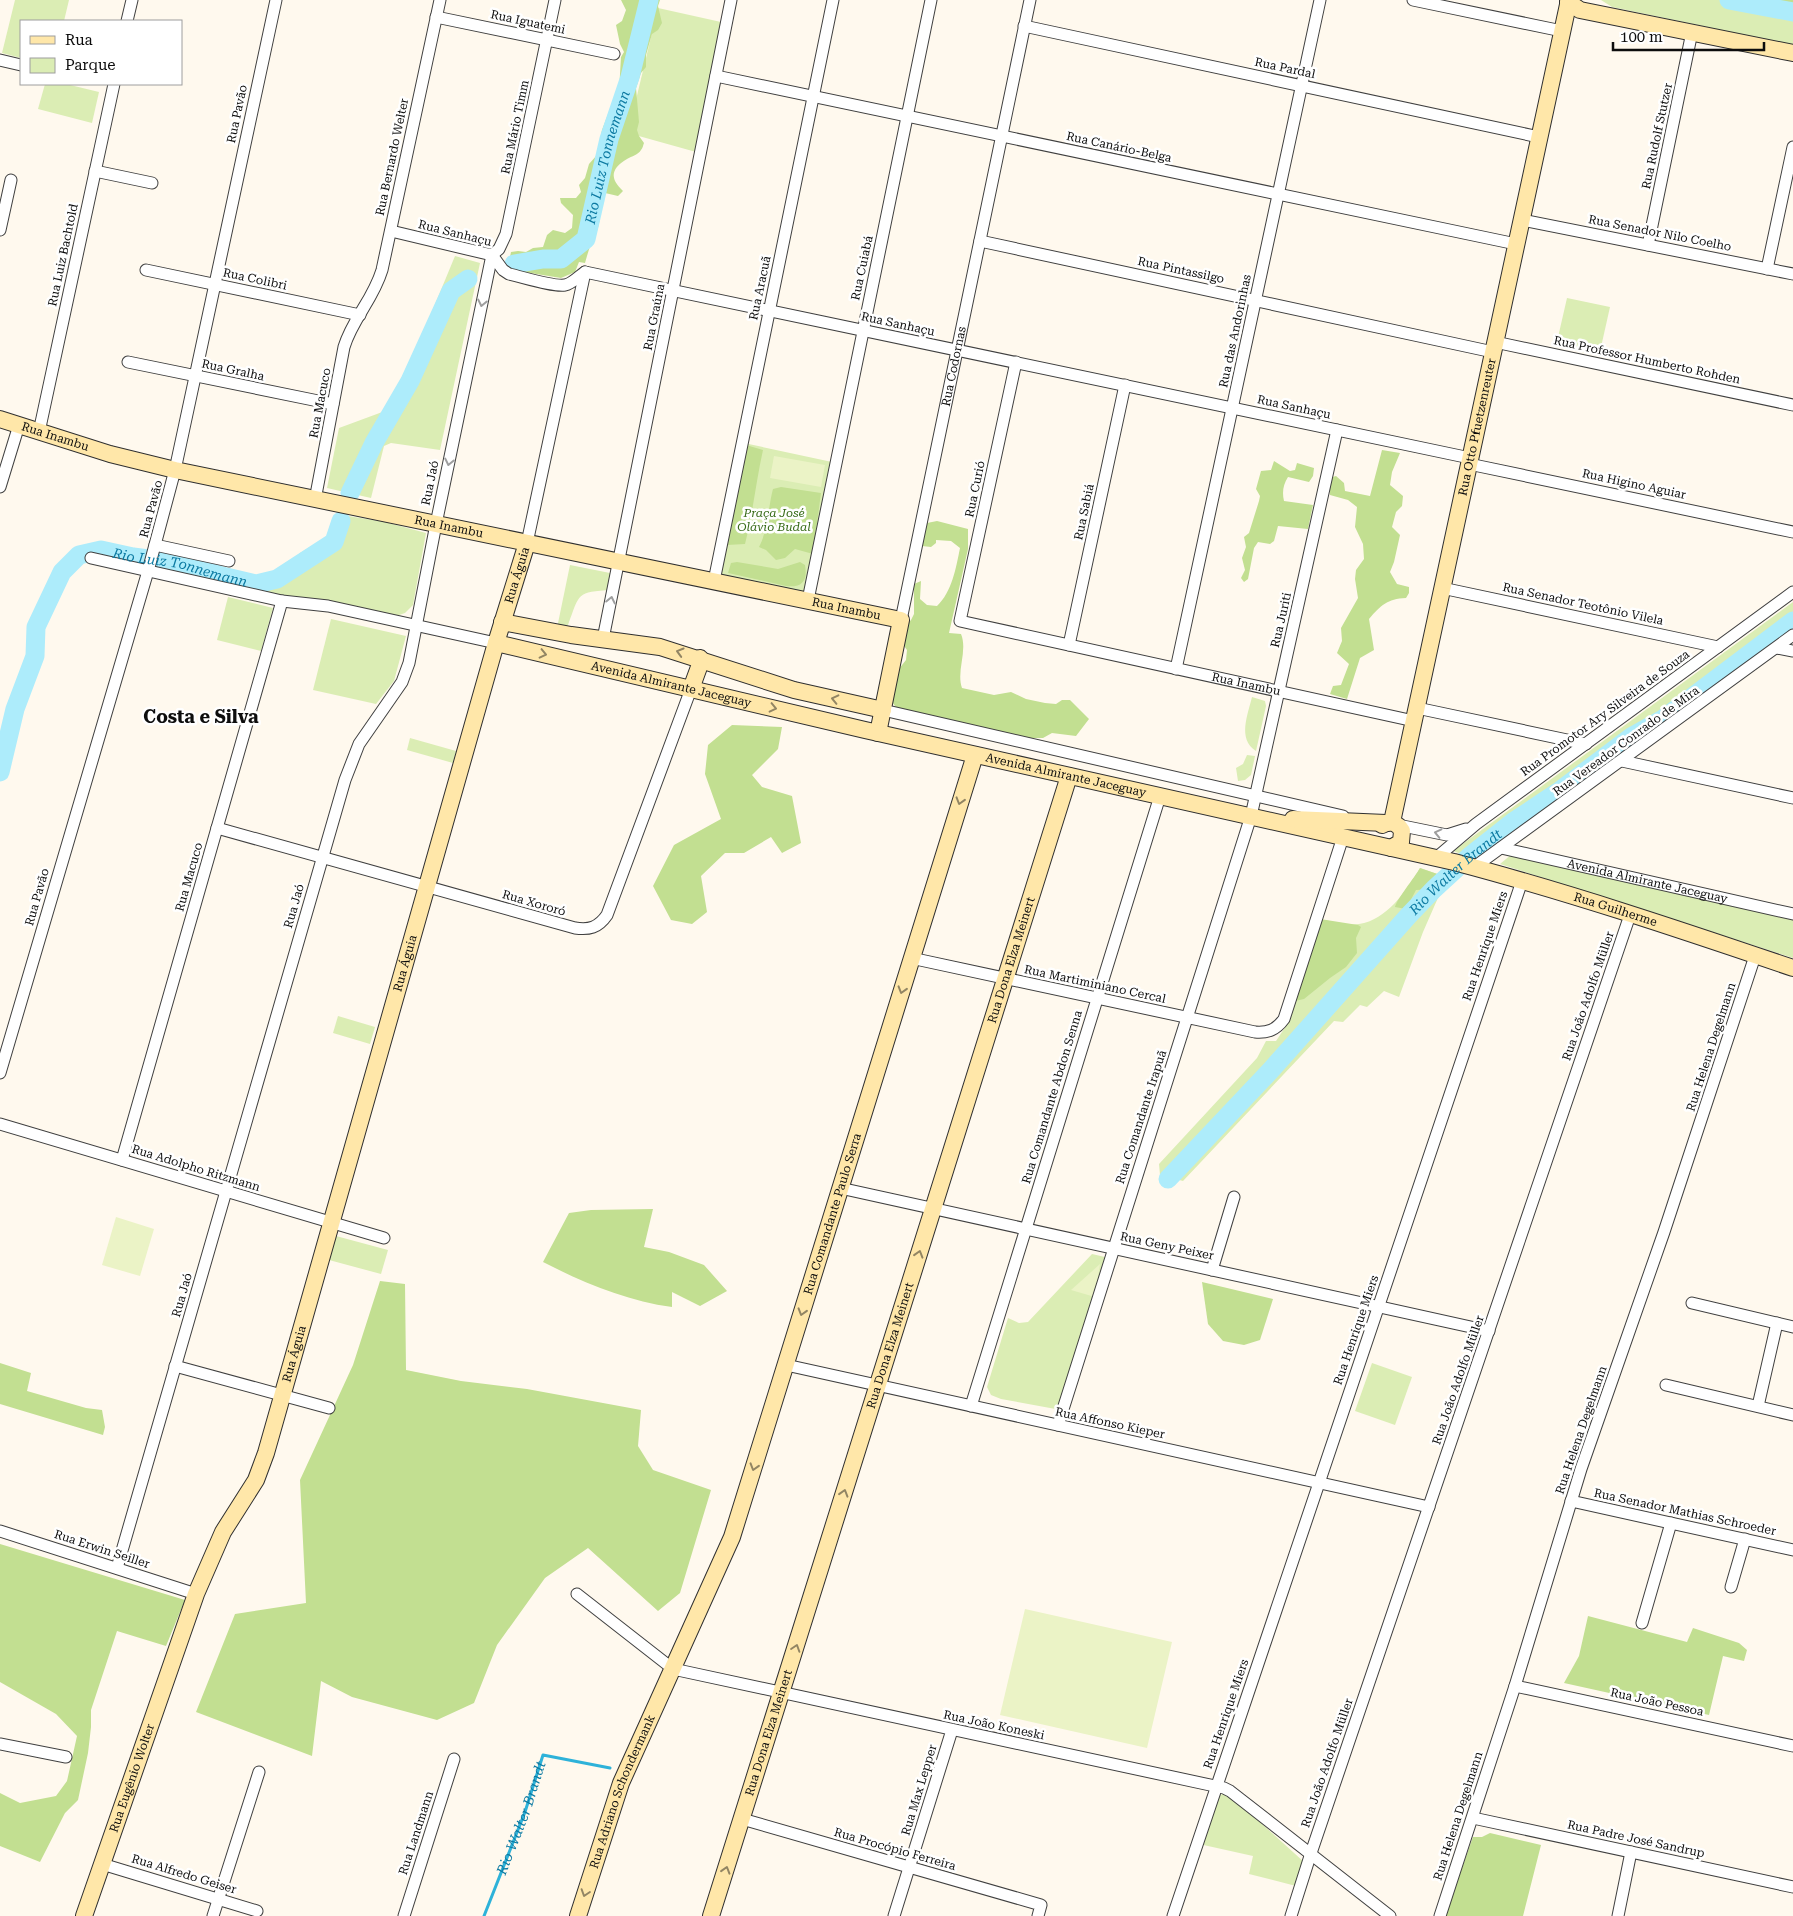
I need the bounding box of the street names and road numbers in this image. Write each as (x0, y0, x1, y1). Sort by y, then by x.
street label: Rua Iguatemi (489, 7, 567, 37)
street label: Rua Pardal (1253, 55, 1317, 81)
street label: Rua Mário Timm (498, 79, 532, 175)
street label: Rua Rudolf Stutzer (1639, 82, 1675, 190)
street label: Rua Pavão (224, 84, 250, 144)
street label: Rua Bernardo Welter (373, 97, 411, 217)
street label: Rua Canário-Belga (1065, 129, 1173, 165)
street label: Rua Luiz Bachtold (45, 202, 81, 308)
street label: Rua Senador Nilo Coelho (1587, 212, 1733, 254)
street label: Rua Sanhaçu (417, 217, 494, 249)
street label: Rua Cuiabá (848, 234, 876, 302)
street label: Rua Aracuã (746, 254, 774, 321)
street label: Rua Pintassilgo (1136, 254, 1226, 286)
street label: Rua Colibri (222, 265, 289, 293)
street label: Rua das Andorinhas (1216, 273, 1254, 389)
street label: Rua Graúna (641, 282, 667, 351)
street label: Rua Sanhaçu (860, 309, 937, 339)
street label: Rua Codornas (939, 325, 969, 408)
street label: Rua Professor Humberto Rohden (1552, 333, 1742, 387)
street label: Rua Gralha (200, 357, 266, 384)
street label: Rua Otto Pfuetzenreuter (1455, 357, 1499, 497)
street label: Rua Macuco (306, 367, 334, 439)
street label: Rua Sanhaçu (1256, 392, 1333, 422)
street label: Rua Inambu (20, 419, 91, 454)
street label: Rua Jaó (418, 459, 442, 507)
street label: Rua Curió (962, 459, 988, 519)
street label: Rua Higino Aguiar (1581, 466, 1687, 502)
street label: Rua Pavão (137, 479, 165, 539)
street label: Rua Sabiá (1071, 482, 1097, 541)
street label: Rua Inambu (413, 513, 485, 541)
street label: Rua Águia (502, 545, 533, 605)
street label: Rua Senador Teotônio Vilela (1501, 580, 1665, 628)
street label: Rua Juriti (1268, 591, 1294, 649)
street label: Rua Inambu (811, 595, 883, 623)
street label: Rua Promotor Ary Silveira de Souza (1518, 647, 1693, 779)
street label: Avenida Almirante Jaceguay (590, 659, 754, 710)
street label: Rua Inambu (1210, 670, 1282, 698)
street label: Rua Vereador Conrado de Mira (1550, 683, 1702, 799)
street label: Avenida Almirante Jaceguay (984, 750, 1148, 800)
street label: Rua Macuco (172, 841, 206, 913)
street label: Avenida Almirante Jaceguay (1566, 856, 1730, 906)
street label: Rua Pavão (22, 867, 52, 927)
street label: Rua Jaó (281, 882, 307, 930)
street label: Rua Xororó (501, 887, 567, 919)
street label: Rua Henrique Miers (1460, 889, 1510, 1003)
street label: Rua Guilherme (1572, 890, 1659, 929)
street label: Rua Dona Elza Meinert (985, 895, 1038, 1025)
street label: Rua João Adolfo Müller (1559, 929, 1617, 1062)
street label: Rua Águia (390, 933, 420, 993)
street label: Rua Martiminiano Cercal (1023, 962, 1167, 1006)
street label: Rua Helena Degelmann (1684, 981, 1739, 1113)
street label: Rua Comandante Abdon Senna (1019, 1008, 1085, 1185)
street label: Rua Comandante Irapuã (1113, 1048, 1169, 1186)
street label: Rua Comandante Paulo Serra (801, 1131, 864, 1296)
street label: Rua Adolpho Ritzmann (130, 1142, 262, 1194)
street label: Rua Geny Peixer (1119, 1229, 1215, 1263)
street label: Rua Jaó (169, 1271, 195, 1319)
street label: Rua Henrique Miers (1331, 1273, 1381, 1387)
street label: Rua Dona Elza Meinert (864, 1280, 917, 1410)
street label: Rua João Adolfo Müller (1429, 1313, 1487, 1446)
street label: Rua Águia (279, 1323, 309, 1384)
street label: Rua Helena Degelmann (1552, 1364, 1610, 1496)
street label: Rua Affonso Kieper (1054, 1405, 1166, 1441)
street label: Rua Senador Mathias Schroeder (1593, 1486, 1777, 1538)
street label: Rua Erwin Seiller (53, 1527, 152, 1571)
street label: Rua Henrique Miers (1201, 1657, 1251, 1771)
street label: Rua Dona Elza Meinert (742, 1667, 795, 1798)
street label: Rua João Pessoa (1609, 1685, 1705, 1719)
street label: Rua João Adolfo Müller (1298, 1696, 1356, 1829)
street label: Rua João Koneski (942, 1707, 1046, 1743)
street label: Rua Adriano Schondermank (587, 1712, 658, 1871)
street label: Rua Eugênio Wolter (107, 1722, 157, 1834)
street label: Rua Max Lepper (899, 1743, 940, 1837)
street label: Rua Helena Degelmann (1431, 1750, 1486, 1882)
street label: Rua Landmann (396, 1789, 436, 1877)
street label: Rua Padre José Sandrup (1566, 1818, 1706, 1860)
street label: Rua Procópio Ferreira (833, 1825, 958, 1873)
street label: Rua Alfredo Geiser (130, 1851, 238, 1897)

